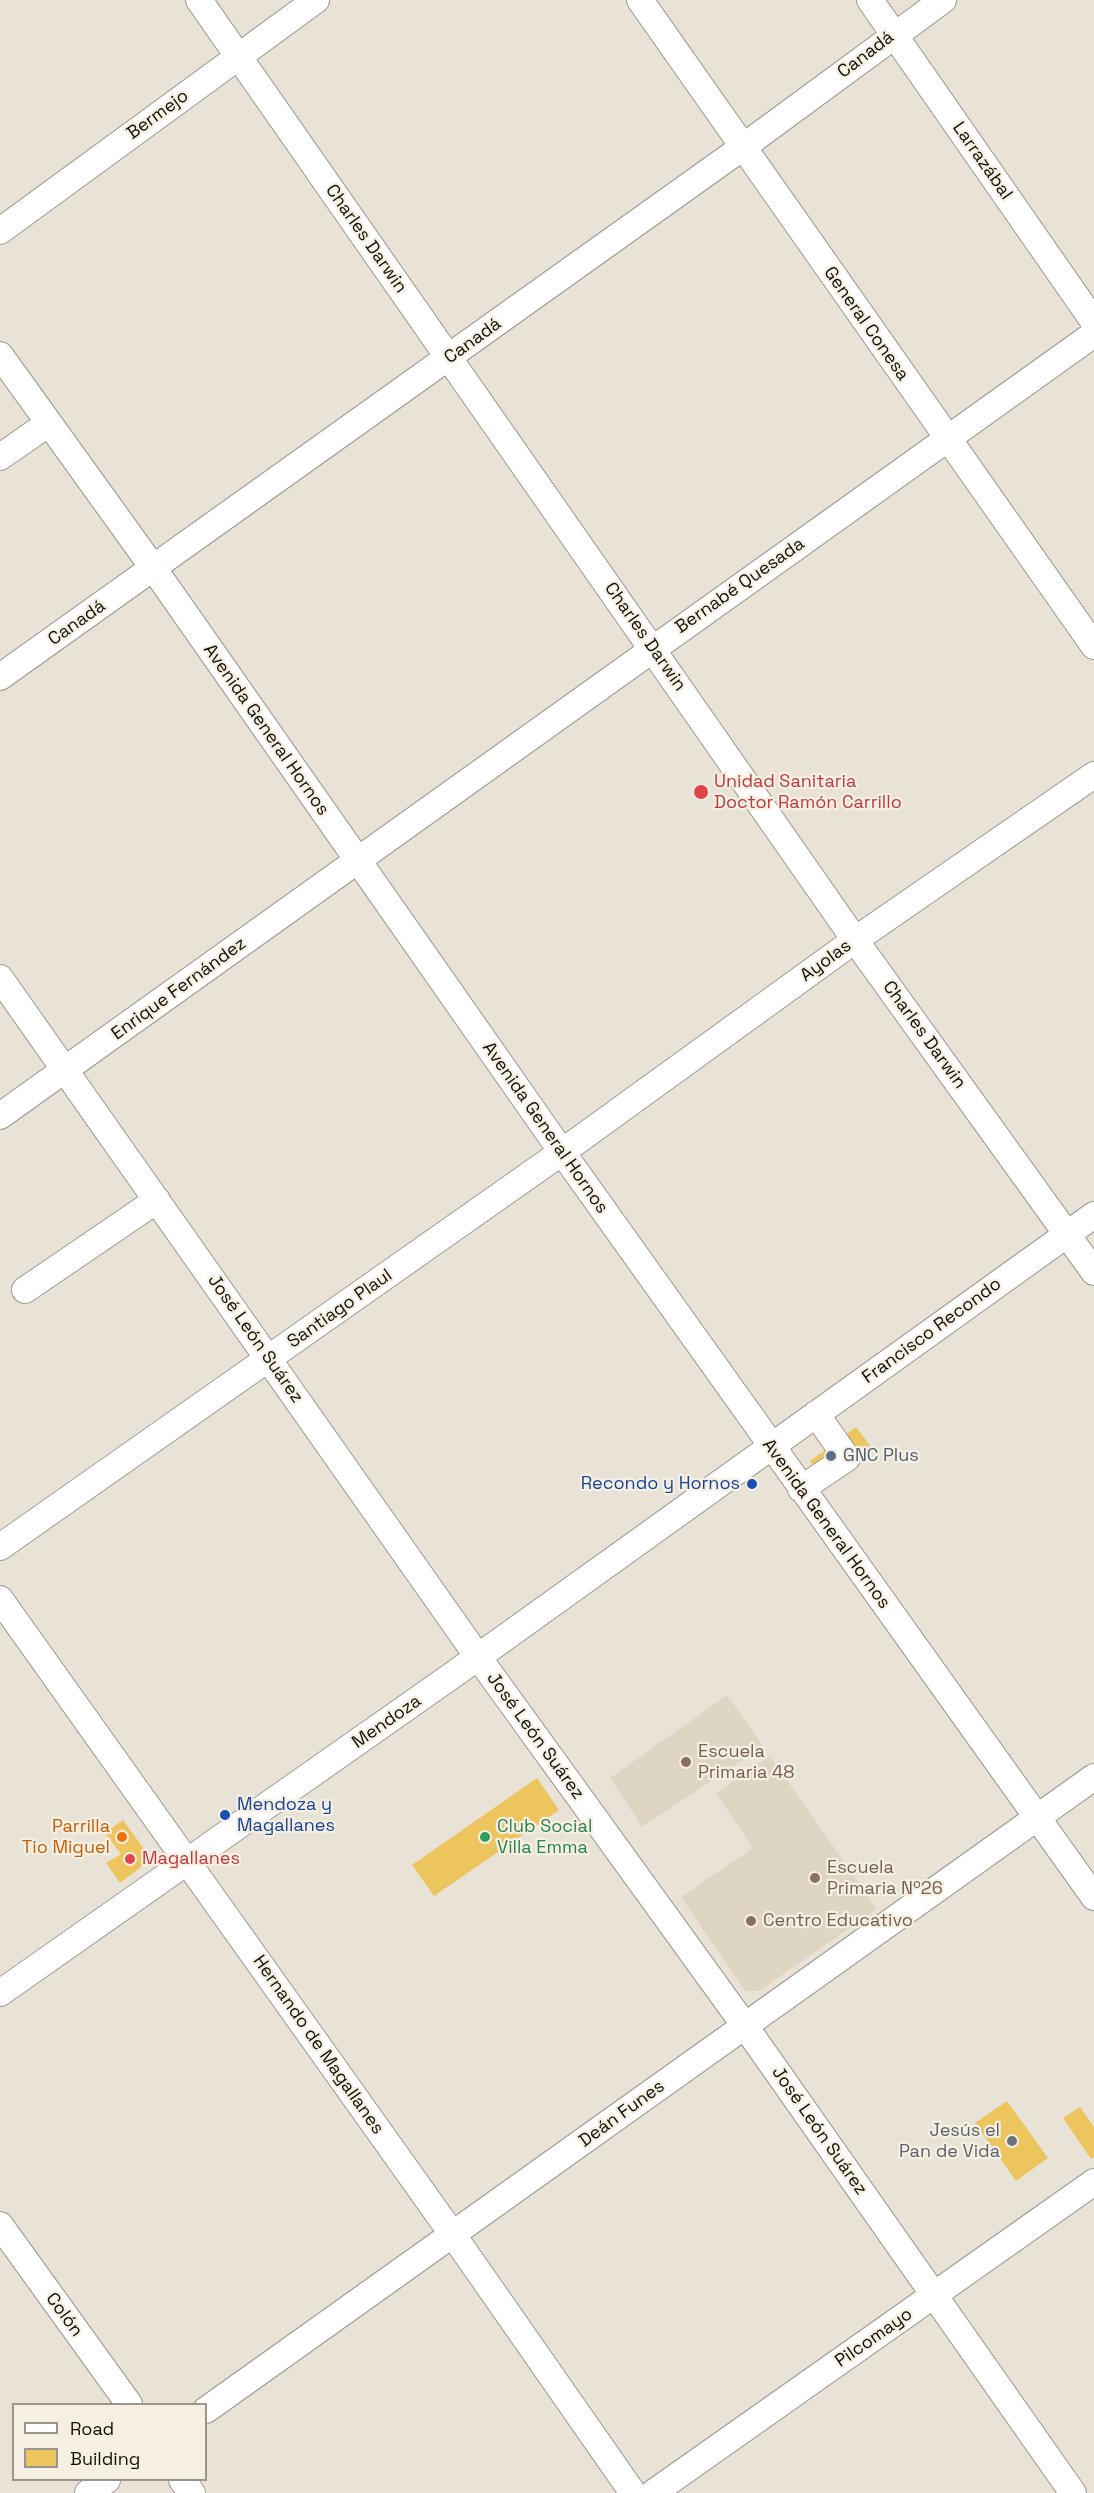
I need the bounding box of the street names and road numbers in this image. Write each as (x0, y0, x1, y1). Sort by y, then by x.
street label: Canadá (834, 27, 898, 83)
street label: Bermejo (123, 85, 193, 145)
street label: Larrazábal (947, 118, 1017, 204)
street label: Charles Darwin (320, 180, 412, 298)
street label: General Conesa (819, 263, 913, 385)
street label: Canadá (440, 313, 506, 369)
street label: Bernabé Quesada (671, 533, 809, 639)
street label: Charles Darwin (599, 578, 691, 696)
street label: Canadá (44, 596, 110, 650)
street label: Avenida General Hornos (199, 640, 333, 820)
street label: Enrique Fernández (108, 933, 250, 1045)
street label: Ayolas (796, 935, 856, 987)
street label: Charles Darwin (878, 977, 970, 1093)
street label: Avenida General Hornos (478, 1038, 612, 1218)
street label: Santiago Plaul (283, 1265, 397, 1353)
street label: José León Suárez (203, 1271, 307, 1407)
street label: Francisco Recondo (858, 1273, 1006, 1389)
street label: Avenida General Hornos (757, 1435, 895, 1613)
street label: José León Suárez (482, 1668, 588, 1804)
street label: Mendoza (348, 1690, 426, 1754)
street label: Hernando de Magallanes (248, 1951, 388, 2139)
street label: José León Suárez (767, 2063, 871, 2199)
street label: Deán Funes (575, 2076, 669, 2152)
street label: Colón (41, 2289, 87, 2341)
street label: Pilcomayo (831, 2304, 917, 2372)

